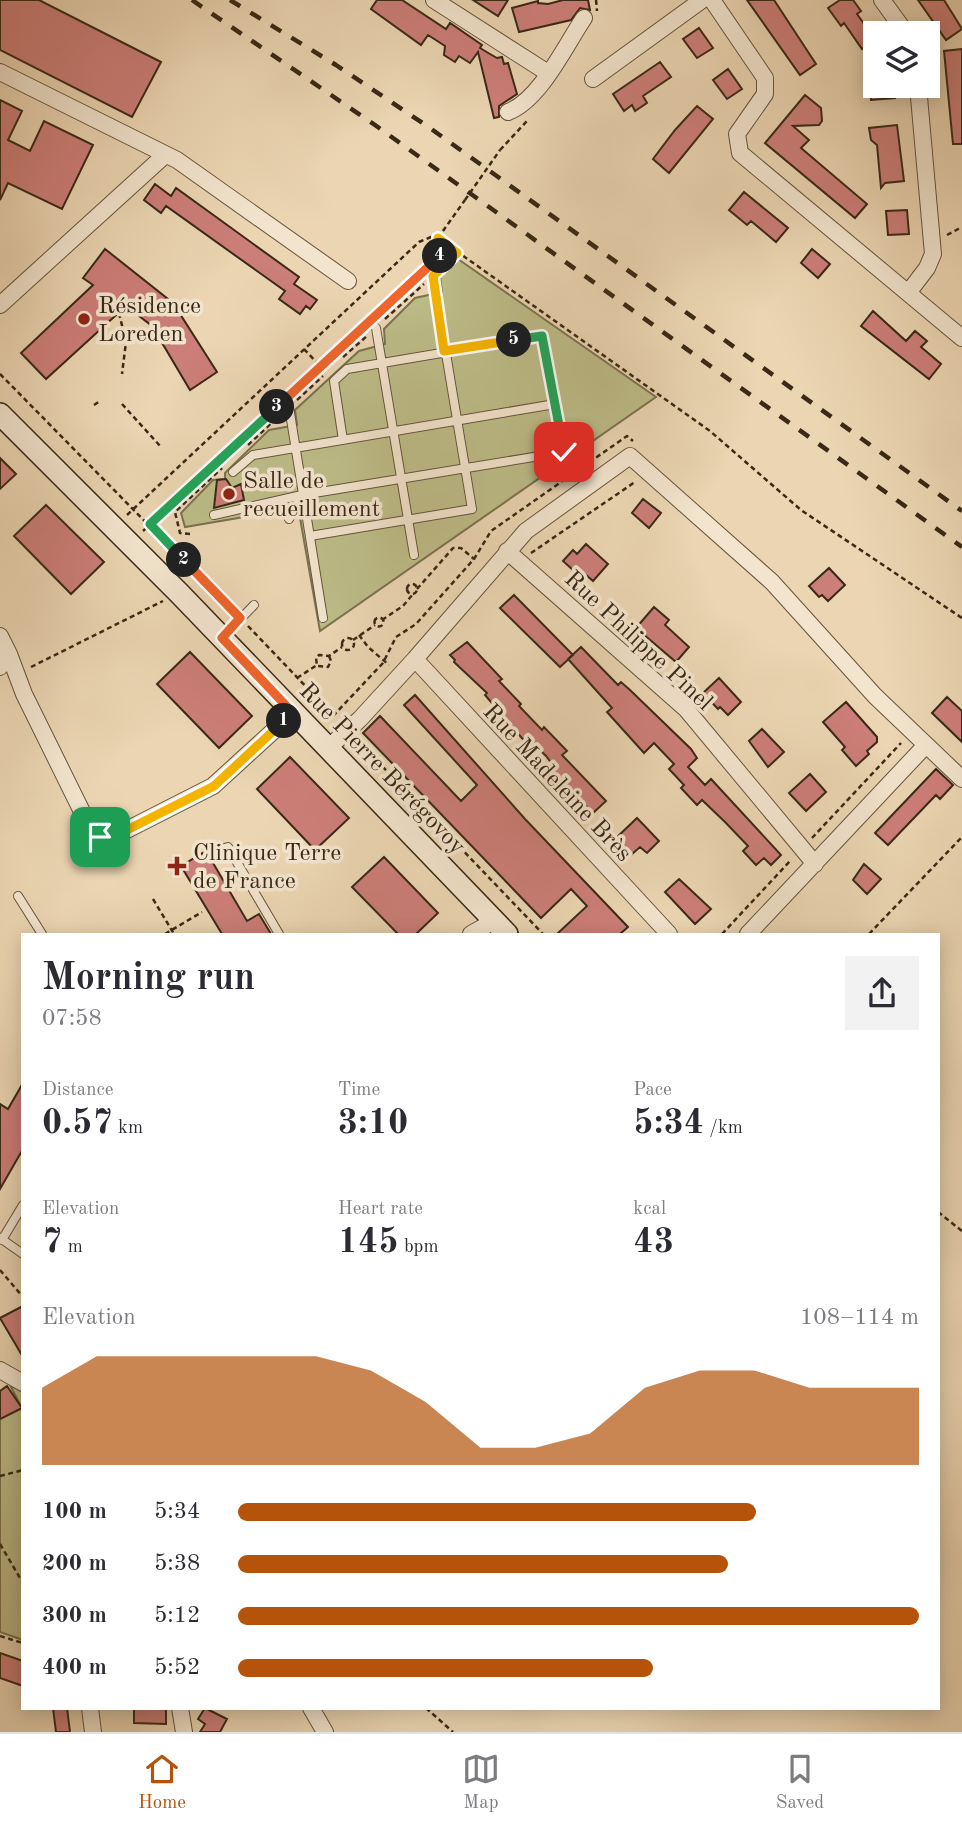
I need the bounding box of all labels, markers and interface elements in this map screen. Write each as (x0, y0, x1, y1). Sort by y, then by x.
map controls (863, 21, 940, 98)
button: layers (863, 21, 940, 98)
pin: 4 (422, 238, 458, 274)
text: 4 (434, 246, 445, 265)
place label: Résidence Loreden (98, 295, 201, 347)
marker: Résidence Loreden (76, 311, 92, 327)
pin: 5 (496, 322, 532, 358)
text: 5 (508, 330, 519, 349)
pin: 3 (260, 390, 294, 424)
text: 3 (271, 397, 282, 416)
pin (534, 422, 594, 482)
icon: check (545, 433, 583, 471)
place label: Salle de recueillement (243, 470, 380, 522)
marker: Salle de recueillement (221, 486, 237, 502)
pin: 2 (166, 542, 202, 578)
text: 2 (178, 550, 189, 569)
street label: Rue Philippe Pinel (559, 567, 716, 716)
street label: Rue Pierre Bérégovoy (294, 679, 469, 860)
street label: Rue Madeleine Brès (478, 700, 636, 867)
pin: 1 (266, 704, 302, 738)
text: 1 (278, 711, 289, 730)
pin (70, 807, 130, 867)
icon: arrive (81, 818, 119, 856)
place label: Clinique Terre de France (193, 842, 341, 894)
marker: Clinique Terre de France (167, 856, 187, 876)
button: share (845, 956, 919, 1030)
text: Morning run (42, 960, 255, 998)
text: 07:58 (42, 1007, 102, 1030)
text: Distance (42, 1081, 114, 1100)
text: Time (338, 1081, 380, 1100)
text: Pace (633, 1081, 672, 1100)
text: 0.57 (42, 1106, 113, 1141)
text: 3:10 (338, 1106, 408, 1141)
text: 5:34 (633, 1106, 704, 1141)
text: km (113, 1119, 143, 1138)
text: /km (704, 1119, 743, 1138)
text: Elevation (42, 1200, 119, 1219)
text: Heart rate (338, 1200, 423, 1219)
text: kcal (633, 1200, 666, 1219)
text: 7 (42, 1225, 62, 1260)
text: 145 (338, 1225, 399, 1260)
text: 43 (633, 1225, 674, 1260)
text: m (62, 1238, 83, 1257)
text: bpm (399, 1238, 439, 1257)
text: Elevation (42, 1306, 136, 1329)
text: 108–114 m (800, 1306, 919, 1329)
text: 100 m (42, 1500, 107, 1523)
text: 5:34 (154, 1500, 200, 1523)
text: 200 m (42, 1552, 107, 1575)
text: 5:38 (154, 1552, 200, 1575)
text: 300 m (42, 1604, 107, 1627)
text: 5:12 (154, 1604, 200, 1627)
text: 400 m (42, 1656, 107, 1679)
text: 5:52 (154, 1656, 200, 1679)
tab: Home (138, 1750, 186, 1815)
tab: Map (462, 1750, 500, 1815)
tab: Saved (776, 1750, 824, 1815)

